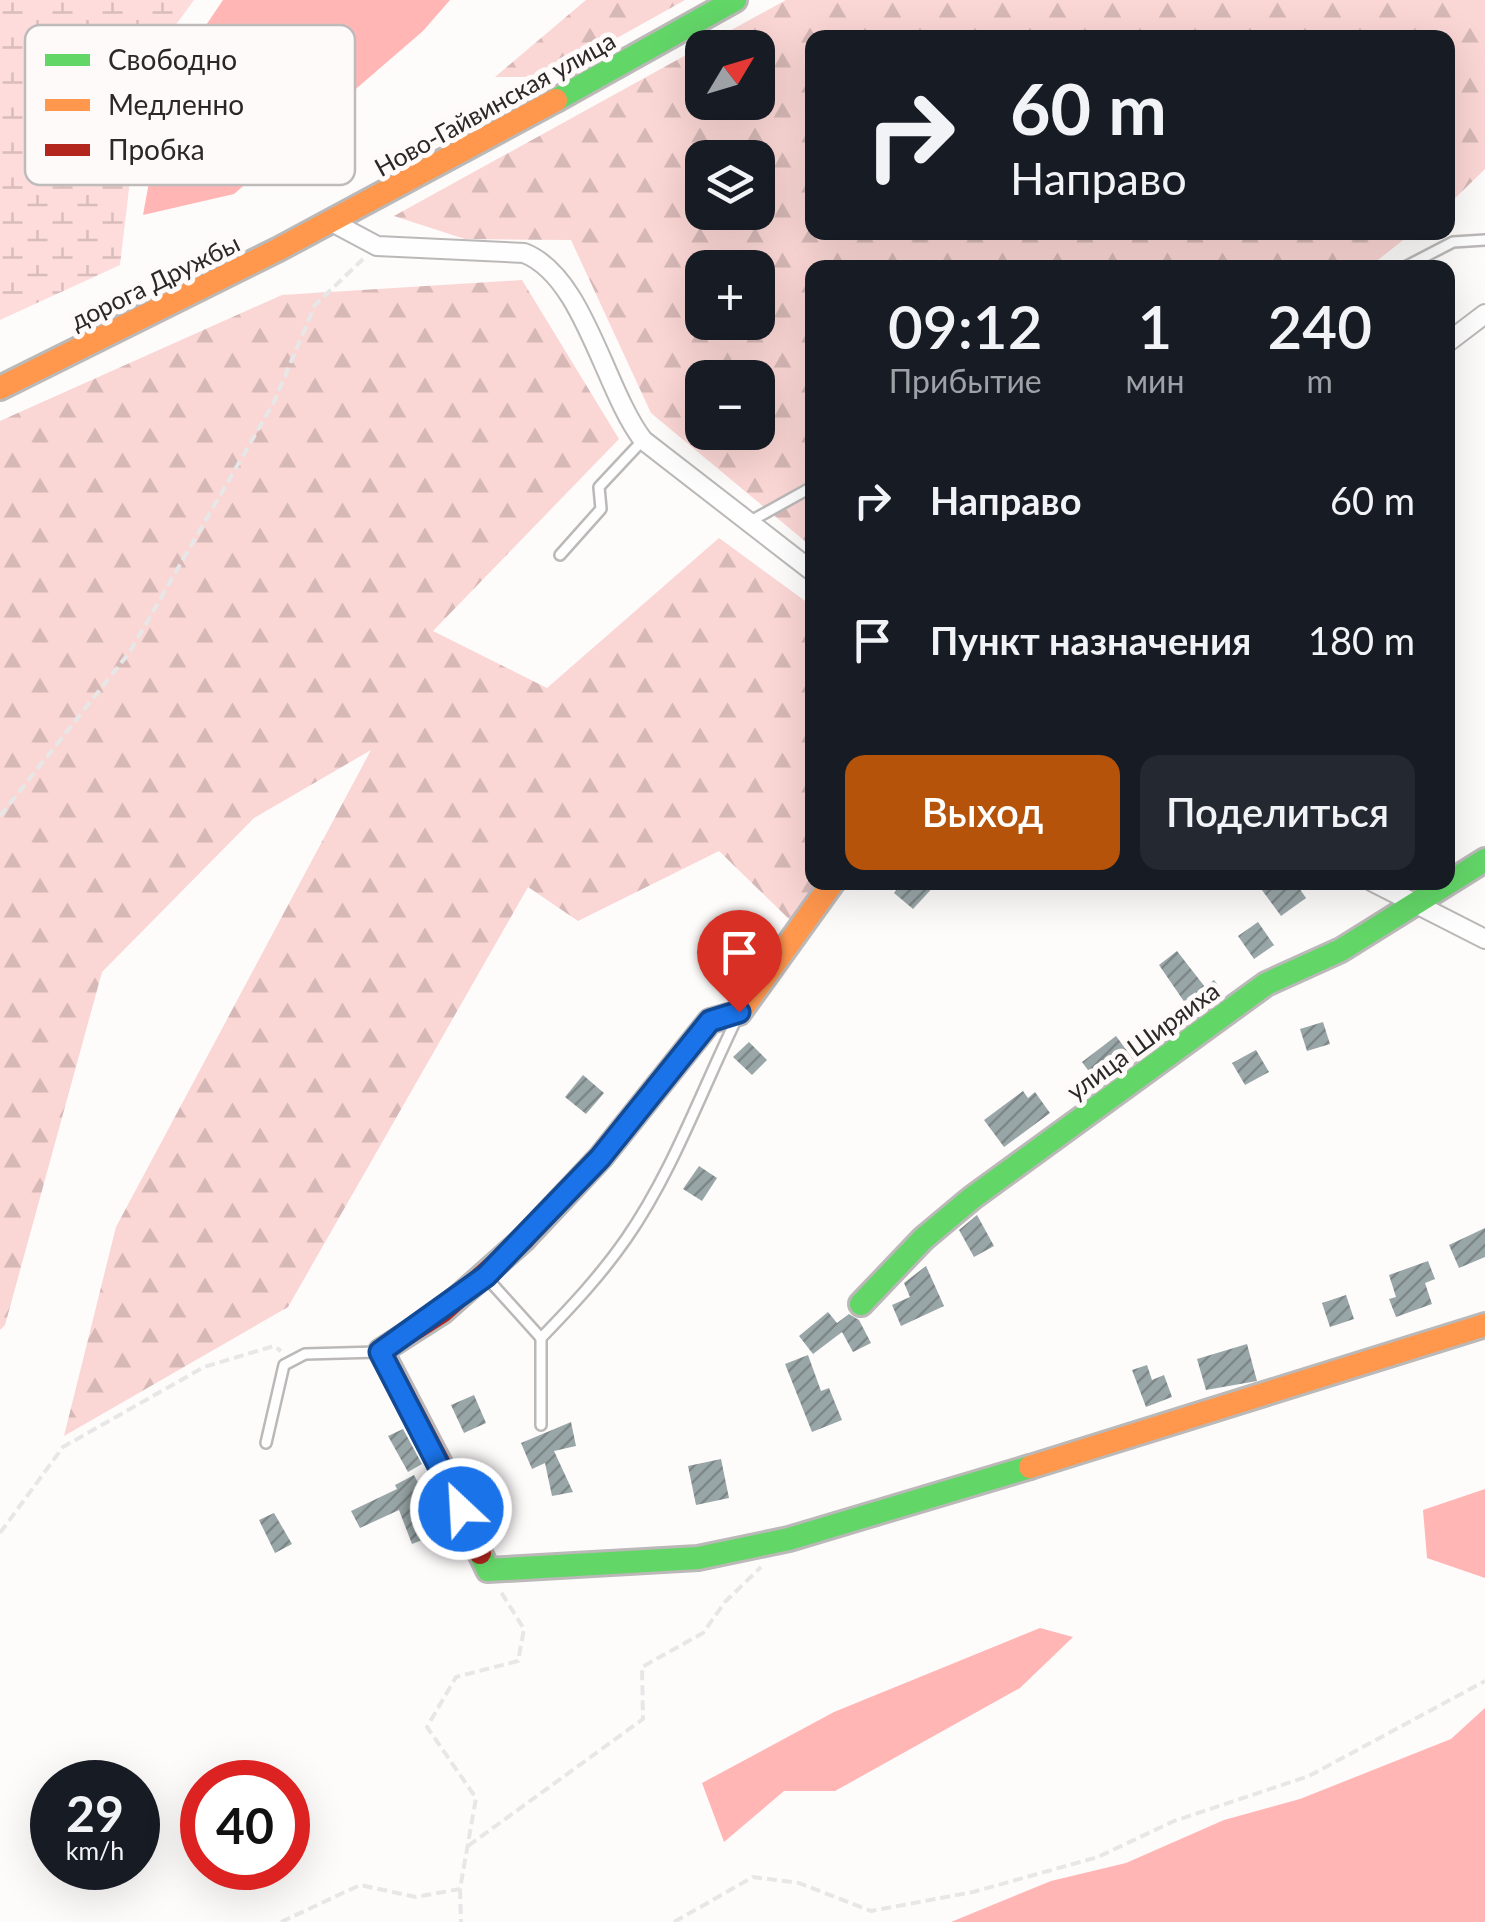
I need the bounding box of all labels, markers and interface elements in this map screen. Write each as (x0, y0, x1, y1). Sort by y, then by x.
street label: Ново-Гайвинская улица (369, 24, 620, 182)
legend (25, 25, 355, 185)
north arrow (685, 30, 775, 120)
map controls (685, 30, 775, 450)
text: Свободно (108, 42, 237, 76)
text: 60 m (1010, 66, 1167, 150)
icon: right (845, 70, 975, 200)
text: Медленно (108, 87, 244, 121)
text: Пробка (108, 132, 205, 166)
button: layers (685, 140, 775, 230)
text: Направо (1010, 151, 1187, 205)
street label: дорога Дружбы (65, 227, 244, 335)
button: + (685, 250, 775, 340)
text: 09:12 (888, 290, 1042, 362)
text: 1 (1138, 290, 1172, 362)
text: 240 (1268, 290, 1372, 362)
button: − (685, 360, 775, 450)
text: Прибытие (889, 361, 1042, 400)
text: мин (1126, 361, 1185, 400)
text: m (1307, 361, 1333, 400)
icon: right (845, 473, 900, 528)
text: Направо (930, 477, 1082, 523)
text: 60 m (1330, 477, 1415, 523)
icon: arrive (845, 613, 900, 668)
text: Пункт назначения (930, 617, 1251, 663)
text: 180 m (1308, 617, 1415, 663)
button: Выход (845, 755, 1120, 870)
button: Поделиться (1140, 755, 1415, 870)
pin (697, 910, 782, 1013)
icon: arrive (712, 925, 767, 980)
street label: улица Ширяиха (1060, 975, 1225, 1106)
position arrow (409, 1457, 513, 1561)
speed limit sign: 40 (180, 1760, 310, 1890)
text: 29 (66, 1783, 124, 1843)
text: km/h (66, 1835, 124, 1865)

